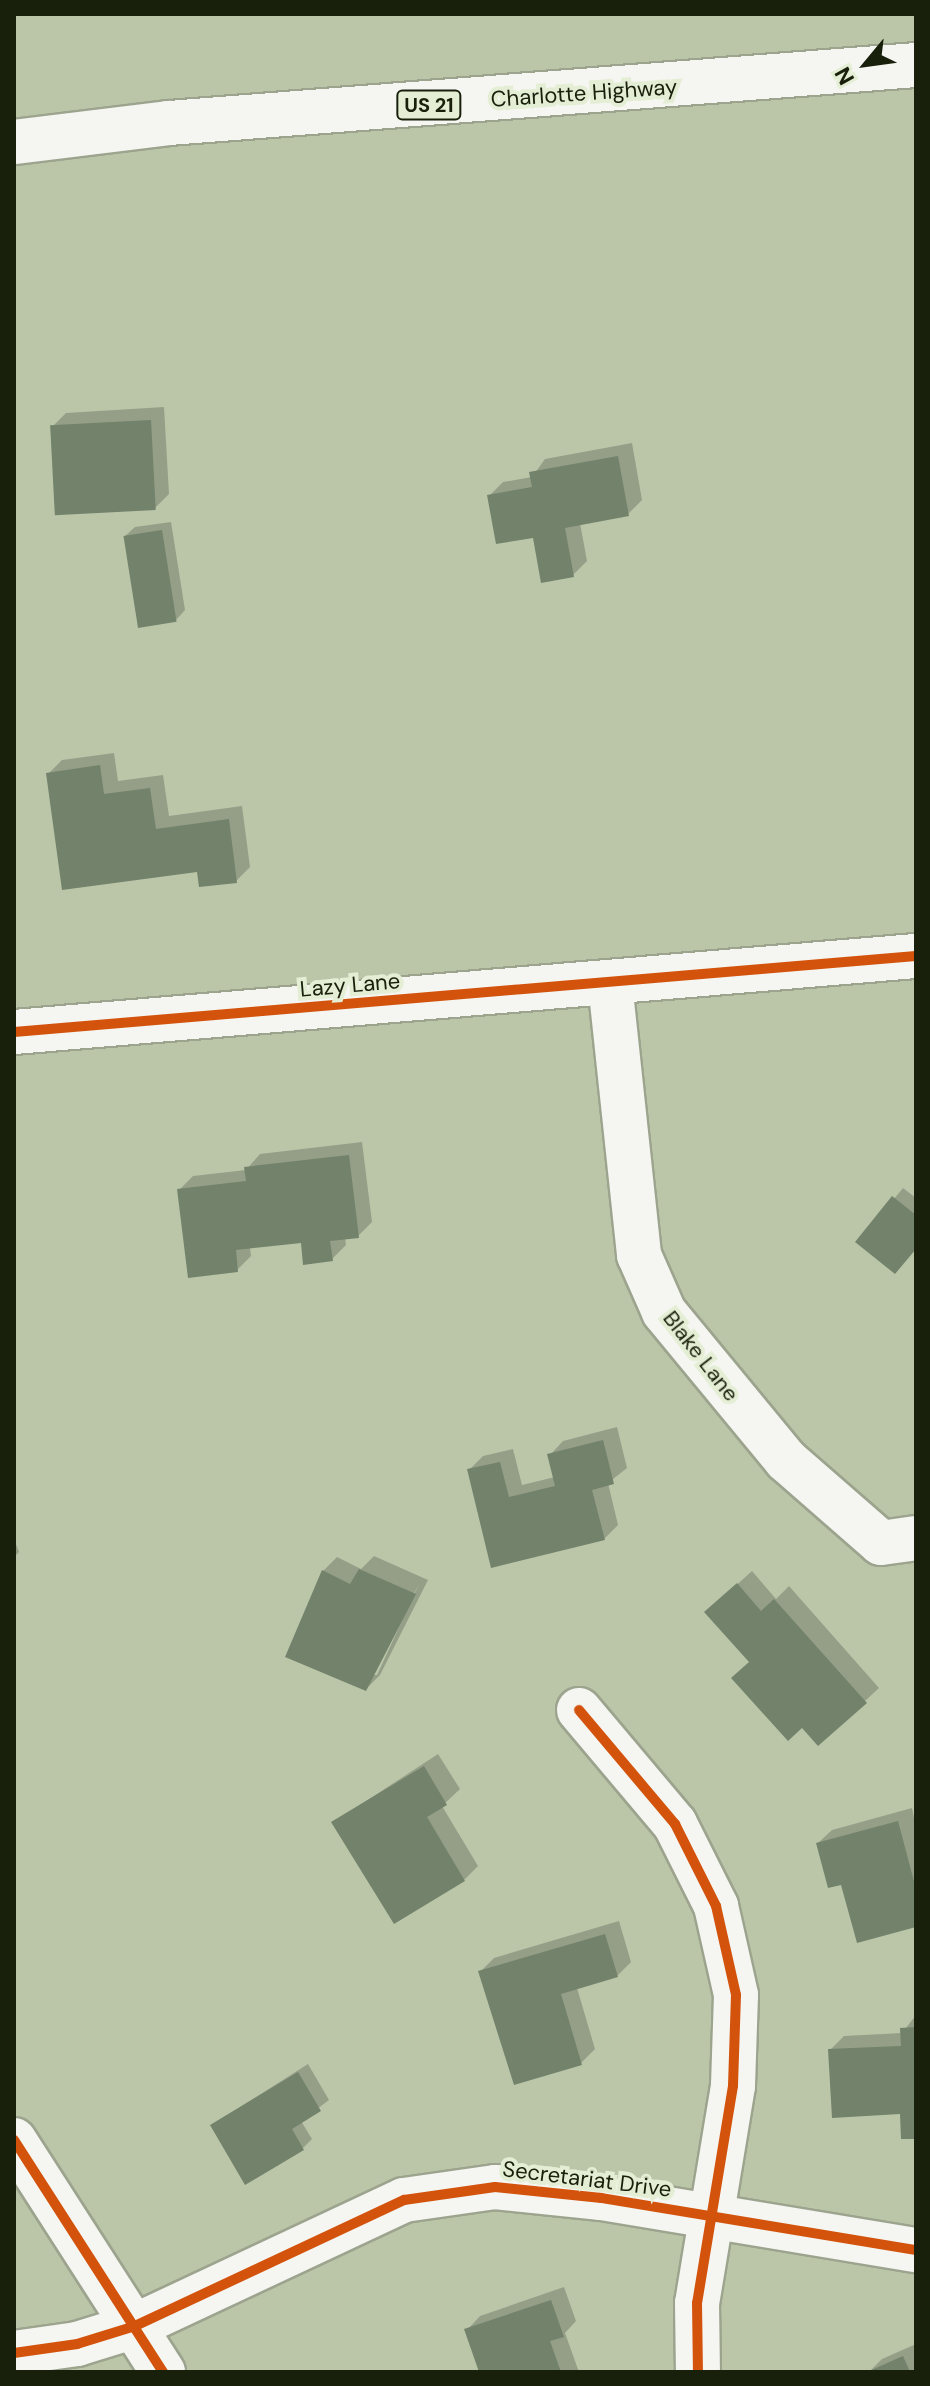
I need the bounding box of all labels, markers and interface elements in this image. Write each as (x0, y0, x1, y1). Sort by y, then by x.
north arrow (826, 24, 906, 104)
text: N (828, 62, 861, 90)
street label: Charlotte Highway (490, 73, 678, 113)
road number: US 21 (395, 89, 463, 121)
street label: Lazy Lane (299, 967, 401, 1003)
street label: Blake Lane (658, 1306, 744, 1406)
street label: Secretariat Drive (501, 2156, 673, 2202)

